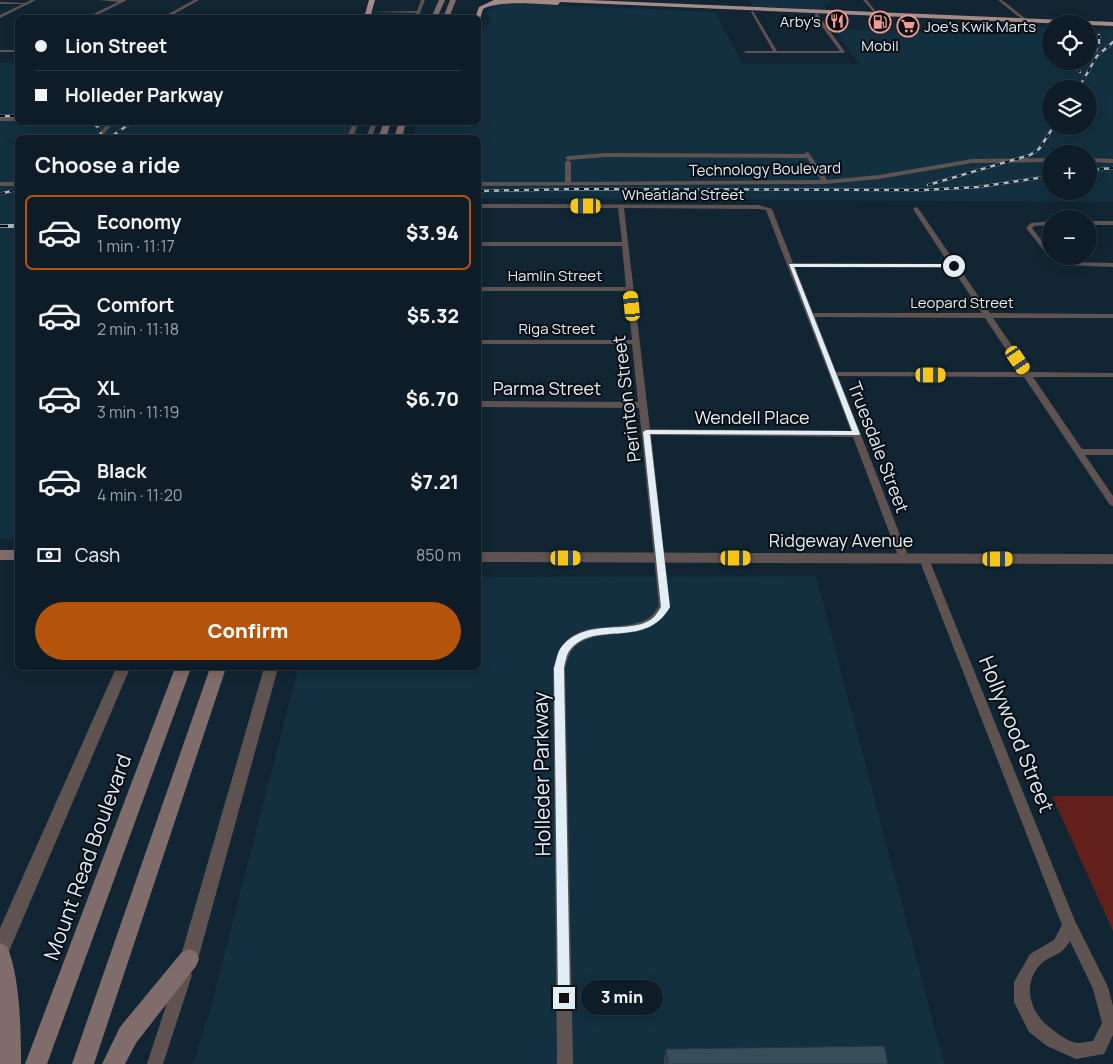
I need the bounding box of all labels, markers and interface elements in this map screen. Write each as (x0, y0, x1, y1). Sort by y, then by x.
restaurant icon: Arby's (825, 9, 849, 33)
fuel station icon: Mobil (868, 10, 892, 34)
place label: Arby's (780, 11, 821, 32)
supermarket icon: Joe's Kwik Marts (896, 14, 920, 38)
map controls (1042, 15, 1097, 265)
button: locate (1042, 15, 1097, 70)
place label: Joe's Kwik Marts (924, 16, 1036, 37)
text: Lion Street (65, 33, 167, 59)
place label: Mobil (861, 35, 899, 56)
button: layers (1042, 80, 1097, 135)
text: Holleder Parkway (65, 82, 223, 108)
button: + (1042, 145, 1097, 200)
text: Choose a ride (35, 150, 180, 180)
street label: Technology Boulevard (689, 157, 841, 181)
street label: Wheatland Street (622, 184, 744, 205)
car (571, 199, 601, 214)
text: Economy (97, 209, 181, 235)
icon: car (37, 210, 82, 255)
button: − (1042, 210, 1097, 265)
text: $3.94 (406, 220, 459, 246)
text: 1 min · 11:17 (97, 235, 175, 257)
route start (943, 255, 965, 277)
street label: Hamlin Street (508, 265, 602, 286)
car (622, 290, 641, 322)
text: Comfort (97, 292, 174, 318)
street label: Leopard Street (910, 292, 1014, 313)
icon: car (37, 293, 82, 338)
text: $5.32 (407, 303, 459, 329)
text: 2 min · 11:18 (97, 318, 179, 340)
street label: Riga Street (518, 318, 596, 339)
street label: Perinton Street (606, 334, 646, 464)
car (1003, 343, 1032, 377)
car (916, 368, 946, 383)
text: XL (97, 375, 120, 401)
icon: car (37, 376, 82, 421)
street label: Parma Street (493, 376, 601, 400)
street label: Truesdale Street (843, 378, 915, 516)
text: $6.70 (406, 386, 459, 412)
text: 3 min · 11:19 (97, 401, 179, 423)
street label: Wendell Place (694, 405, 810, 429)
text: Black (97, 458, 146, 484)
icon: car (37, 459, 82, 504)
text: $7.21 (410, 469, 459, 495)
text: 4 min · 11:20 (97, 484, 183, 506)
street label: Ridgeway Avenue (769, 528, 913, 552)
icon: cash (35, 541, 63, 569)
text: Cash (75, 542, 120, 568)
text: 850 m (416, 544, 461, 566)
car (551, 551, 581, 566)
car (721, 551, 751, 566)
car (983, 552, 1013, 567)
button: Confirm (35, 602, 461, 660)
street label: Hollywood Street (973, 652, 1061, 816)
street label: Holleder Parkway (526, 691, 556, 857)
street label: Mount Read Boulevard (37, 750, 137, 964)
callout: 3 min (582, 980, 664, 1016)
text: 3 min (601, 986, 643, 1008)
route end (553, 987, 575, 1009)

